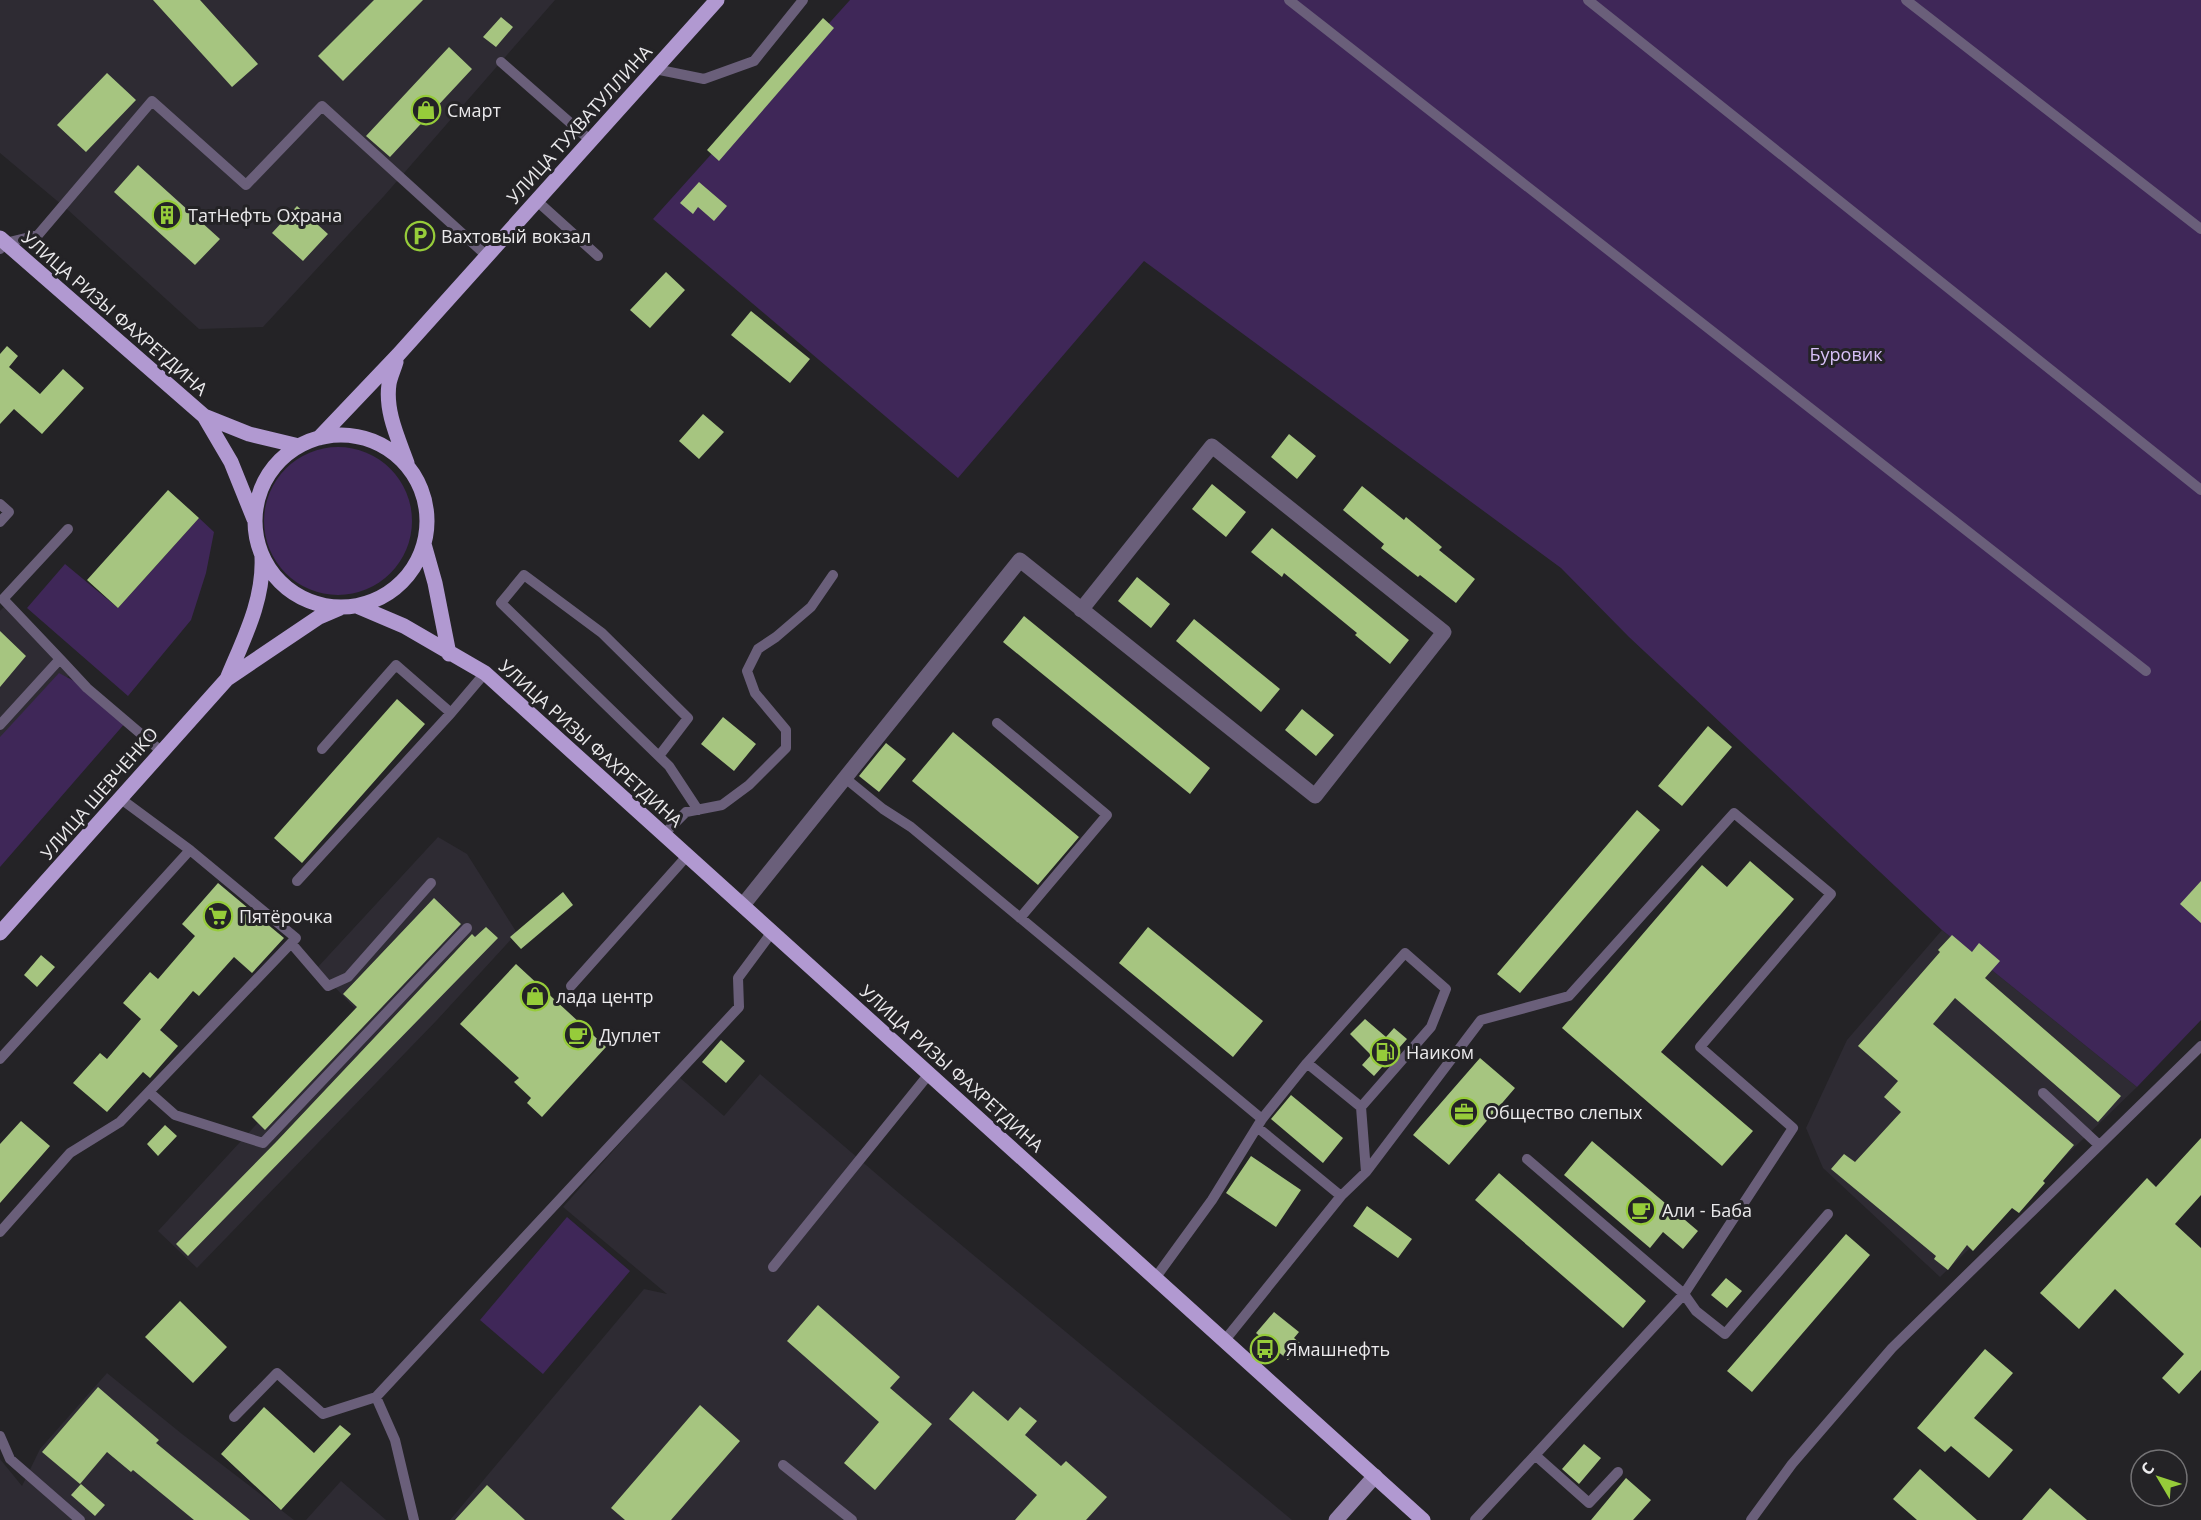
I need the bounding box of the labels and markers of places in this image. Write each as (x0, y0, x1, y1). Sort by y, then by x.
shop icon: Смарт (410, 94, 442, 126)
place label: Смарт (447, 98, 502, 122)
building icon: ТатНефть Охрана (151, 199, 183, 231)
place label: ТатНефть Охрана (188, 203, 342, 227)
parking icon: Вахтовый вокзал (404, 220, 436, 252)
place label: Вахтовый вокзал (441, 224, 591, 248)
supermarket icon: Пятёрочка (202, 900, 234, 932)
place label: Пятёрочка (239, 904, 333, 928)
shop icon: лада центр (519, 980, 551, 1012)
place label: лада центр (556, 984, 654, 1008)
cafe icon: Дуплет (562, 1019, 594, 1051)
place label: Дуплет (599, 1023, 661, 1047)
fuel station icon: Наиком (1369, 1036, 1401, 1068)
place label: Наиком (1406, 1040, 1474, 1064)
office icon: Общество слепых (1448, 1096, 1480, 1128)
place label: Общество слепых (1485, 1100, 1643, 1124)
cafe icon: Али - Баба (1625, 1194, 1657, 1226)
place label: Али - Баба (1662, 1198, 1752, 1222)
bus stop icon: Ямашнефть (1249, 1333, 1281, 1365)
place label: Ямашнефть (1286, 1337, 1390, 1361)

